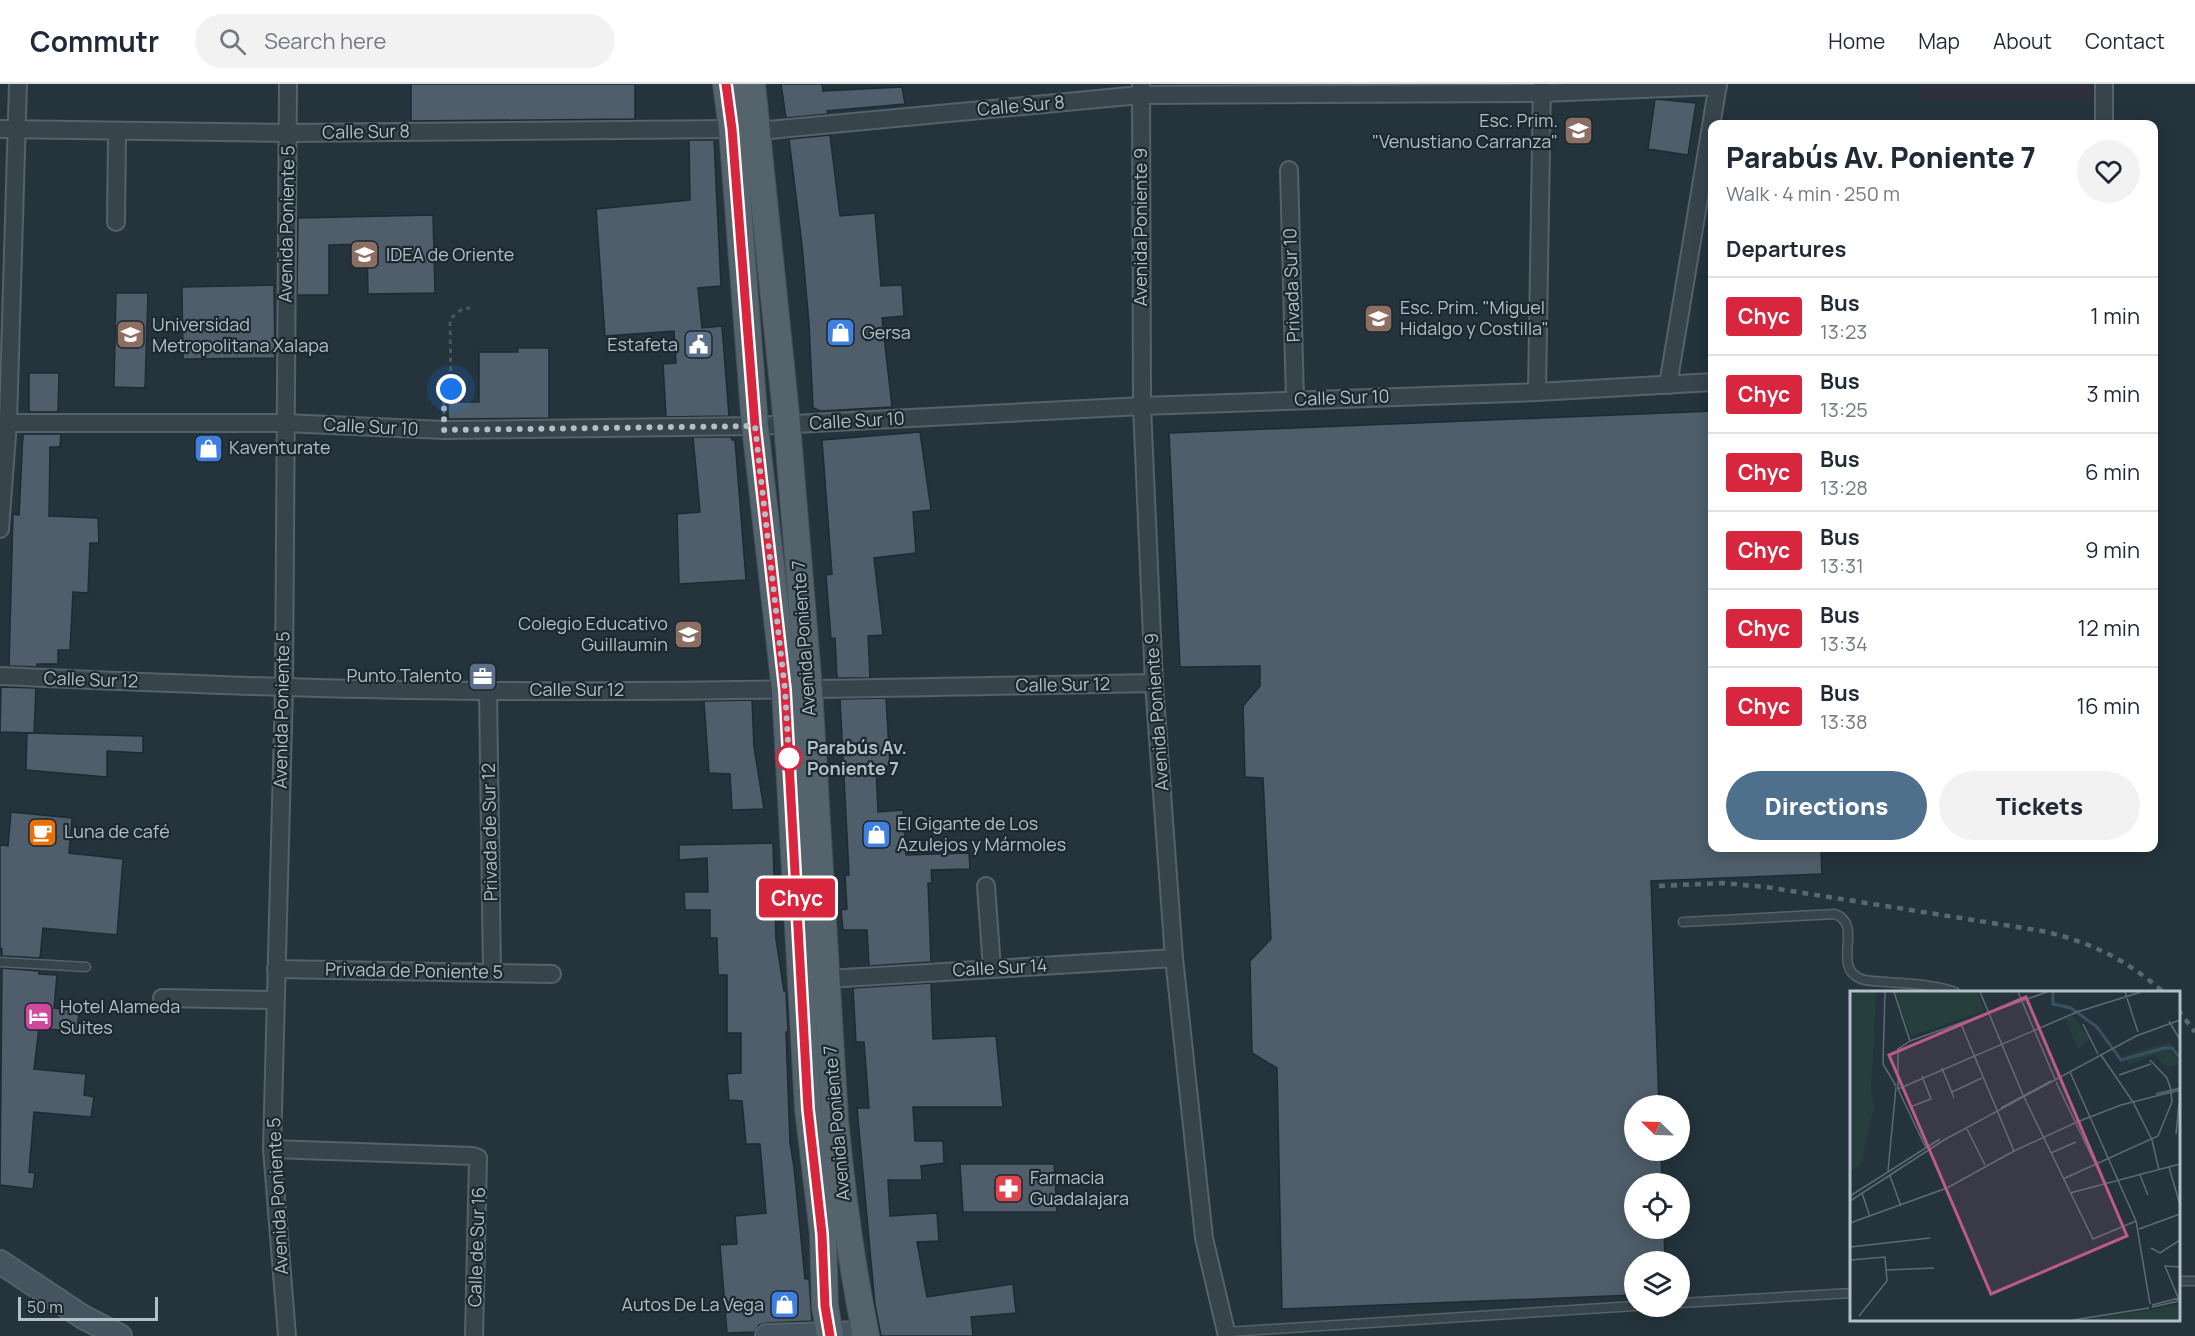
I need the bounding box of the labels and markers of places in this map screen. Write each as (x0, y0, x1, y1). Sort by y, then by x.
place label: Esc. Prim. "Venustiano Carranza" (1372, 108, 1558, 153)
school or university icon: Esc. Prim. "Venustiano Carranza" (1563, 115, 1595, 147)
school or university icon: IDEA de Oriente (349, 239, 381, 271)
place label: IDEA de Oriente (386, 242, 514, 266)
place label: Esc. Prim. "Miguel Hidalgo y Costilla" (1400, 295, 1549, 340)
school or university icon: Esc. Prim. "Miguel Hidalgo y Costilla" (1363, 302, 1395, 334)
place label: Universidad Metropolitana Xalapa (152, 312, 329, 357)
shop icon: Gersa (825, 317, 857, 349)
school or university icon: Universidad Metropolitana Xalapa (115, 319, 147, 351)
place label: Gersa (862, 320, 911, 344)
public building icon: Estafeta (683, 329, 715, 361)
place label: Estafeta (607, 332, 678, 356)
shop icon: Kaventurate (192, 432, 224, 464)
place label: Kaventurate (229, 435, 330, 459)
place label: Colegio Educativo Guillaumin (518, 611, 668, 656)
school or university icon: Colegio Educativo Guillaumin (673, 618, 705, 650)
office icon: Punto Talento (467, 660, 499, 692)
place label: Punto Talento (347, 663, 462, 687)
place label: Parabús Av. Poniente 7 (807, 735, 907, 780)
marker: Parabús Av. Poniente 7 (776, 745, 802, 771)
place label: El Gigante de Los Azulejos y Mármoles (897, 811, 1066, 856)
cafe icon: Luna de café (27, 816, 59, 848)
shop icon: El Gigante de Los Azulejos y Mármoles (860, 818, 892, 850)
place label: Luna de café (64, 819, 170, 843)
place label: Hotel Alameda Suites (60, 994, 180, 1039)
hotel icon: Hotel Alameda Suites (23, 1001, 55, 1033)
place label: Farmacia Guadalajara (1030, 1165, 1129, 1210)
pharmacy icon: Farmacia Guadalajara (993, 1172, 1025, 1204)
shop icon: Autos De La Vega (769, 1289, 801, 1321)
place label: Autos De La Vega (621, 1292, 764, 1316)

